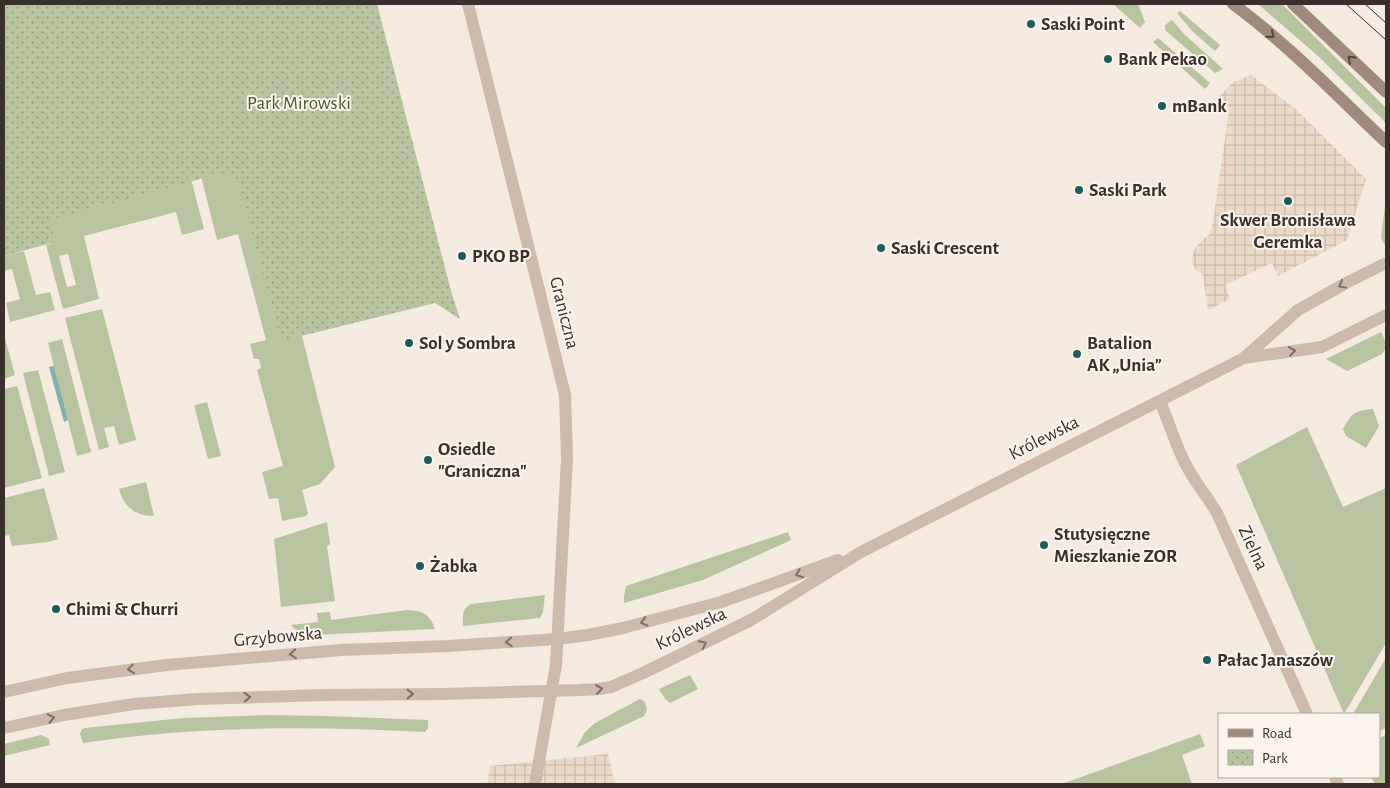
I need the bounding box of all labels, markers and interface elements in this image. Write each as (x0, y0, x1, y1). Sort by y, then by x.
place label: Saski Point (1041, 15, 1125, 34)
marker: Saski Point (1025, 18, 1037, 30)
one-way arrow (1266, 29, 1275, 38)
place label: Bank Pekao (1118, 50, 1207, 69)
marker: Bank Pekao (1102, 53, 1114, 65)
one-way arrow (1348, 56, 1357, 65)
park label: Park Mirowski (247, 94, 351, 113)
place label: mBank (1172, 97, 1227, 116)
marker: mBank (1156, 100, 1168, 112)
place label: Saski Park (1089, 181, 1167, 200)
marker: Saski Park (1073, 184, 1085, 196)
marker: Skwer Bronisława Geremka (1282, 195, 1294, 207)
place label: Skwer Bronisława Geremka (1220, 211, 1356, 252)
place label: Saski Crescent (891, 239, 1000, 258)
marker: Saski Crescent (875, 242, 887, 254)
place label: PKO BP (472, 247, 530, 266)
marker: PKO BP (456, 250, 468, 262)
street label: Graniczna (546, 275, 582, 351)
one-way arrow (1338, 279, 1347, 289)
place label: Sol y Sombra (419, 334, 516, 353)
place label: Batalion AK „Unia” (1087, 334, 1162, 375)
marker: Sol y Sombra (403, 337, 415, 349)
one-way arrow (1288, 346, 1296, 357)
marker: Batalion AK „Unia” (1071, 348, 1083, 360)
street label: Królewska (1006, 412, 1082, 464)
place label: Osiedle "Graniczna" (438, 440, 527, 481)
marker: Osiedle "Graniczna" (422, 454, 434, 466)
street label: Zielna (1235, 523, 1272, 573)
place label: Stutysięczne Mieszkanie ZOR (1054, 525, 1177, 566)
marker: Stutysięczne Mieszkanie ZOR (1038, 539, 1050, 551)
place label: Żabka (430, 555, 478, 576)
marker: Żabka (414, 560, 426, 572)
one-way arrow (795, 568, 804, 578)
place label: Chimi & Churri (66, 600, 179, 619)
marker: Chimi & Churri (50, 603, 62, 615)
street label: Królewska (653, 604, 730, 654)
one-way arrow (640, 617, 648, 627)
street label: Grzybowska (233, 624, 323, 650)
one-way arrow (505, 636, 513, 647)
one-way arrow (697, 640, 706, 650)
one-way arrow (289, 648, 297, 659)
place label: Pałac Janaszów (1217, 651, 1334, 670)
marker: Pałac Janaszów (1201, 654, 1213, 666)
one-way arrow (127, 663, 135, 674)
one-way arrow (595, 684, 603, 695)
one-way arrow (406, 689, 414, 699)
one-way arrow (243, 692, 251, 703)
one-way arrow (47, 713, 56, 724)
legend (1218, 713, 1380, 778)
text: Road (1262, 726, 1292, 741)
text: Park (1262, 751, 1288, 766)

